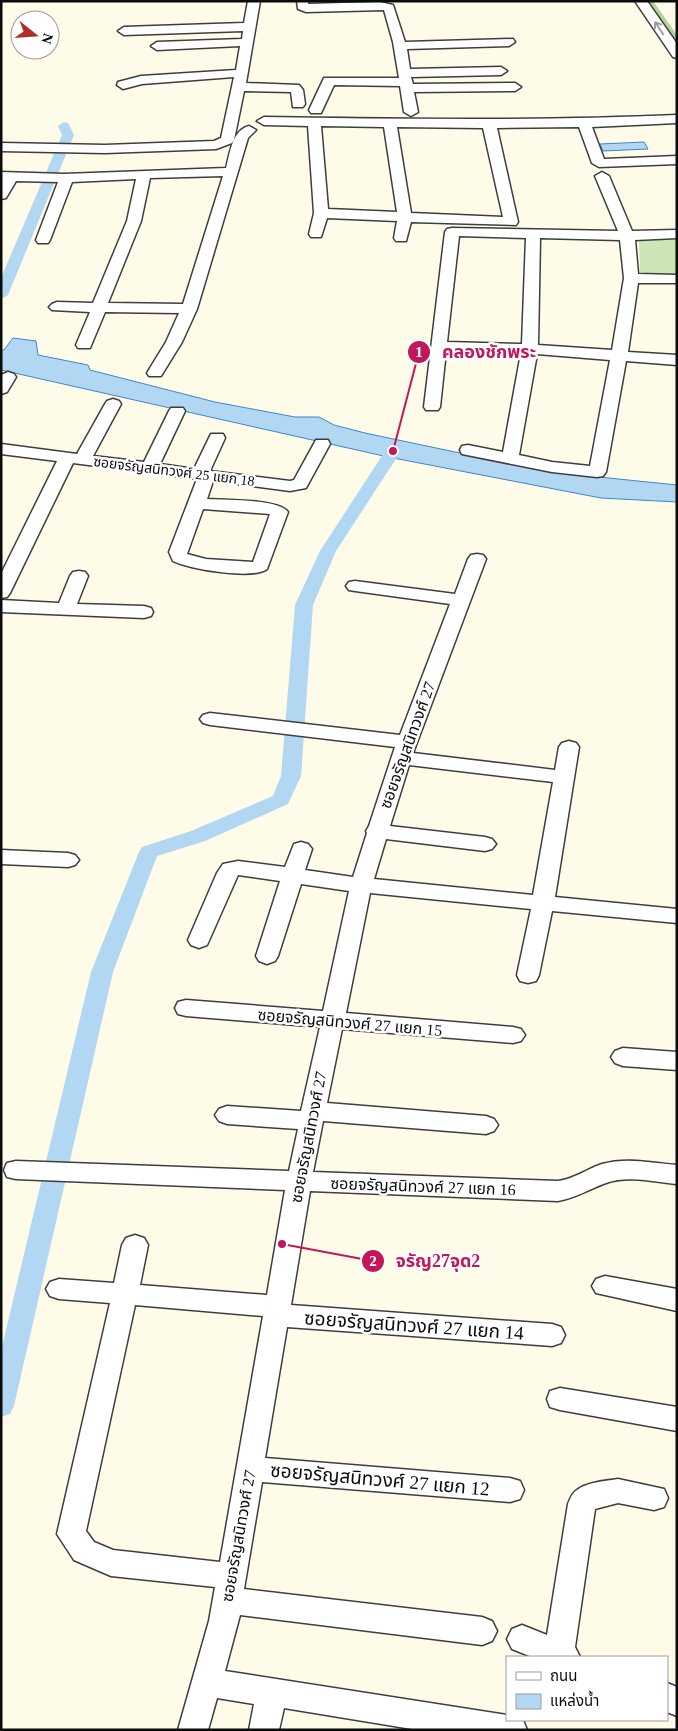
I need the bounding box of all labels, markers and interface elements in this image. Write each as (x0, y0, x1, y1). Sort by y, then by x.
north arrow (10, 10, 60, 60)
one-way arrow (654, 21, 664, 35)
text: N (38, 32, 56, 46)
callout: คลองชักพระ (407, 336, 546, 369)
text: คลองชักพระ (442, 342, 536, 362)
text: 1 (415, 344, 423, 360)
street label: ซอยจรัญสนิทวงศ์ 25 แยก 18 (93, 454, 255, 489)
street label: ซอยจรัญสนิทวงศ์ 27 (377, 679, 438, 811)
street label: ซอยจรัญสนิทวงศ์ 27 แยก 15 (257, 1006, 443, 1039)
street label: ซอยจรัญสนิทวงศ์ 27 (287, 1070, 330, 1204)
street label: ซอยจรัญสนิทวงศ์ 27 แยก 16 (330, 1175, 516, 1198)
callout: จรัญ27จุด2 (361, 1245, 491, 1278)
text: จรัญ27จุด2 (396, 1251, 480, 1272)
text: 2 (369, 1253, 377, 1269)
street label: ซอยจรัญสนิทวงศ์ 27 แยก 14 (303, 1307, 525, 1344)
street label: ซอยจรัญสนิทวงศ์ 27 แยก 12 (269, 1459, 491, 1500)
street label: ซอยจรัญสนิทวงศ์ 27 (219, 1469, 258, 1603)
legend (506, 1656, 668, 1721)
text: ถนน (550, 1668, 577, 1684)
text: แหล่งน้ำ (550, 1690, 599, 1709)

